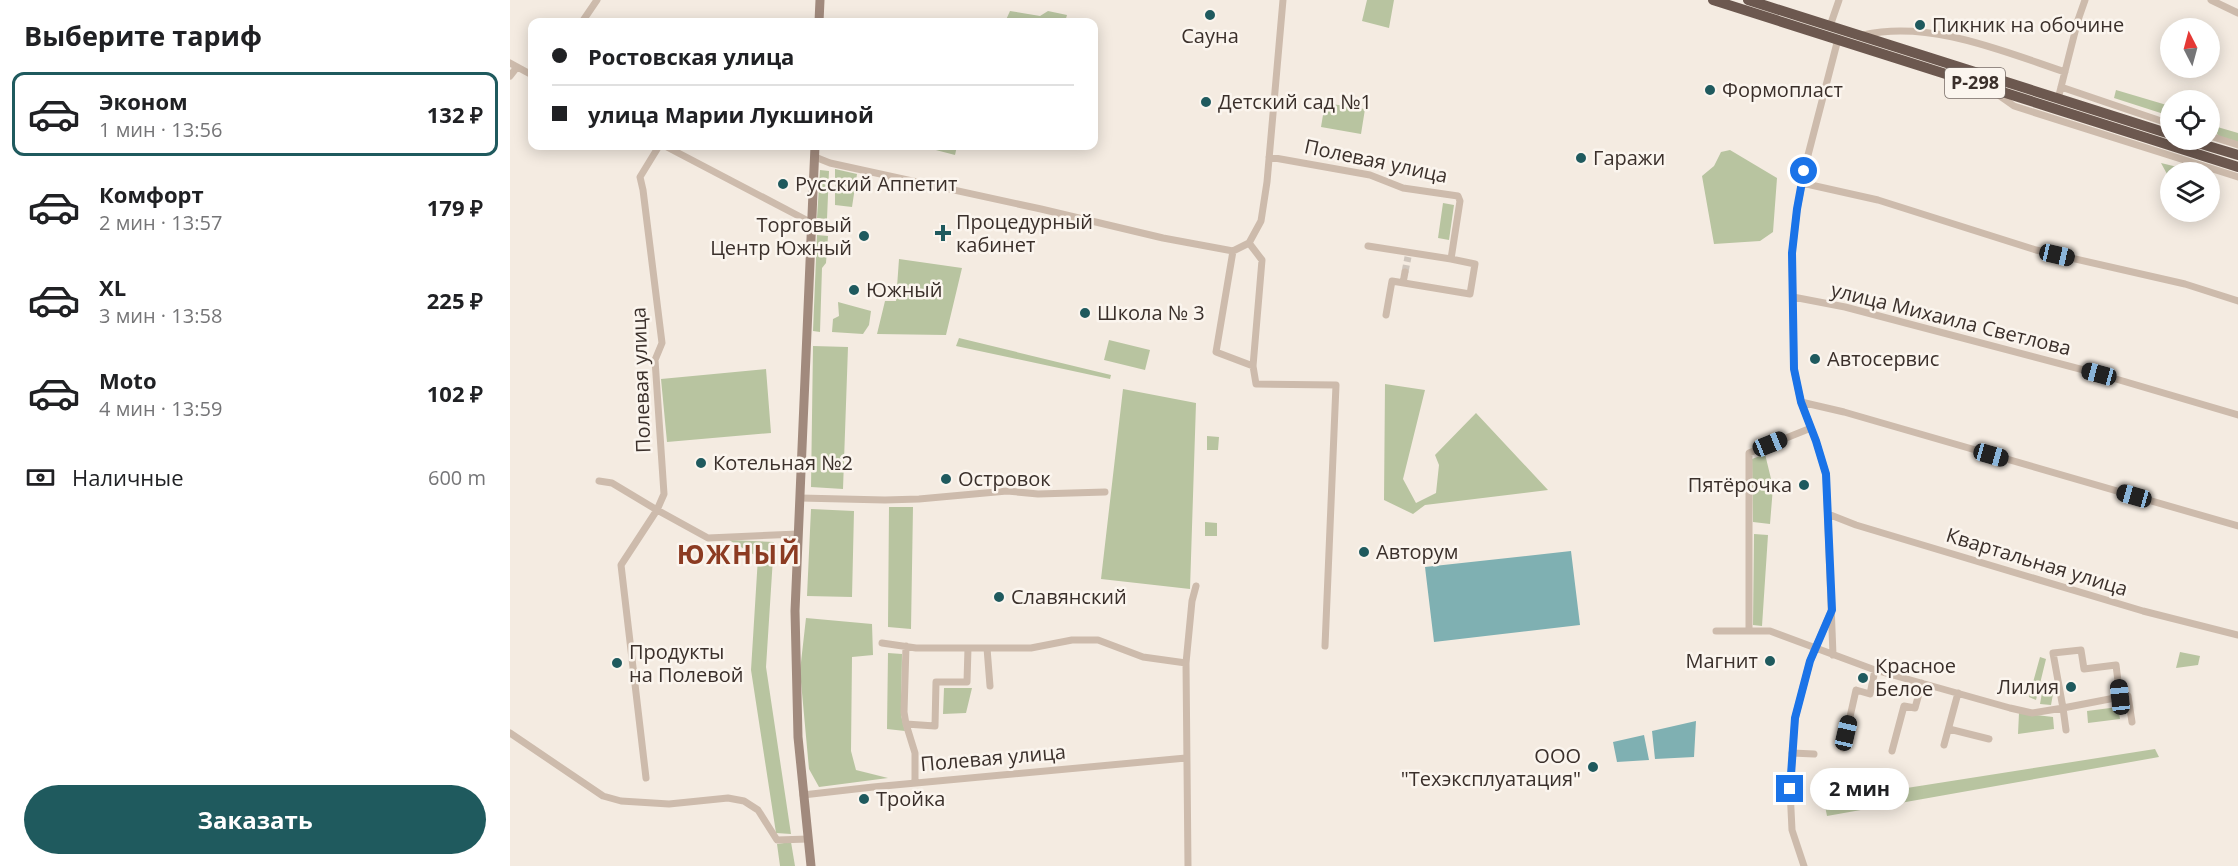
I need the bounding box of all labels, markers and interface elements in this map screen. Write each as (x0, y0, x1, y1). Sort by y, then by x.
marker: Сауна (1203, 8, 1217, 22)
place label: Пикник на обочине (1932, 11, 2124, 38)
text: Выберите тариф (24, 17, 262, 54)
marker: Пикник на обочине (1913, 18, 1927, 32)
north arrow (2160, 18, 2220, 78)
map controls (2160, 18, 2220, 222)
place label: Сауна (1181, 22, 1239, 49)
text: Ростовская улица (588, 41, 794, 71)
road number: Р-298 (1945, 68, 2005, 98)
place label: Формопласт (1722, 76, 1843, 103)
marker: Формопласт (1703, 83, 1717, 97)
text: Эконом (99, 86, 188, 116)
icon: car (27, 87, 81, 141)
place label: Детский сад №1 (1218, 88, 1372, 115)
button: locate (2160, 90, 2220, 150)
marker: Детский сад №1 (1199, 95, 1213, 109)
text: 132 ₽ (427, 99, 483, 129)
text: улица Марии Лукшиной (588, 99, 874, 129)
text: 1 мин · 13:56 (99, 116, 222, 143)
street label: Полевая улица (1302, 132, 1450, 189)
place label: Гаражи (1593, 144, 1665, 171)
marker: Гаражи (1574, 151, 1588, 165)
route start (1790, 157, 1817, 184)
button: layers (2160, 162, 2220, 222)
place label: Русский Аппетит (795, 170, 957, 197)
marker: Русский Аппетит (776, 177, 790, 191)
text: Комфорт (99, 179, 204, 209)
icon: car (27, 180, 81, 234)
text: 179 ₽ (427, 192, 483, 222)
place label: Процедурный кабинет (956, 208, 1093, 258)
text: 2 мин · 13:57 (99, 209, 222, 236)
place label: Торговый Центр Южный (710, 211, 852, 261)
marker: Процедурный кабинет (934, 224, 952, 242)
marker: Торговый Центр Южный (857, 229, 871, 243)
car (2037, 242, 2077, 268)
text: XL (99, 272, 126, 302)
icon: car (27, 273, 81, 327)
place label: Южный (866, 276, 942, 303)
street label: улица Михаила Светлова (1828, 276, 2074, 361)
marker: Южный (847, 283, 861, 297)
text: 225 ₽ (427, 285, 483, 315)
place label: Школа № 3 (1097, 299, 1205, 326)
text: 3 мин · 13:58 (99, 302, 222, 329)
marker: Школа № 3 (1078, 306, 1092, 320)
street label: Полевая улица (624, 307, 657, 453)
place label: Автосервис (1827, 345, 1939, 372)
marker: Автосервис (1808, 352, 1822, 366)
car (2079, 361, 2119, 387)
text: Moto (99, 365, 157, 395)
icon: car (27, 366, 81, 420)
text: 102 ₽ (427, 378, 483, 408)
text: 4 мин · 13:59 (99, 395, 222, 422)
car (1750, 429, 1790, 459)
car (1971, 441, 2011, 469)
place label: Котельная №2 (713, 449, 853, 476)
marker: Котельная №2 (694, 456, 708, 470)
icon: cash (24, 461, 57, 494)
text: Наличные (72, 462, 184, 492)
text: 600 m (428, 464, 486, 491)
place label: Островок (958, 465, 1051, 492)
place label: Пятёрочка (1688, 471, 1792, 498)
marker: Островок (939, 472, 953, 486)
marker: Пятёрочка (1797, 478, 1811, 492)
car (2114, 482, 2154, 510)
street label: Квартальная улица (1943, 521, 2131, 602)
district label: ЮЖНЫЙ (677, 536, 801, 572)
place label: Авторум (1376, 538, 1459, 565)
marker: Авторум (1357, 545, 1371, 559)
place label: Славянский (1011, 583, 1127, 610)
marker: Славянский (992, 590, 1006, 604)
place label: Продукты на Полевой (629, 638, 743, 688)
place label: Магнит (1685, 647, 1758, 674)
place label: Красное Белое (1875, 652, 1956, 702)
marker: Магнит (1763, 654, 1777, 668)
marker: Продукты на Полевой (610, 656, 624, 670)
marker: Красное Белое (1856, 671, 1870, 685)
place label: Лилия (1997, 673, 2059, 700)
car (2109, 678, 2131, 716)
marker: Лилия (2064, 680, 2078, 694)
car (1833, 713, 1859, 753)
street label: Полевая улица (919, 738, 1067, 777)
place label: ООО "Техэксплуатация" (1401, 742, 1581, 792)
marker: ООО "Техэксплуатация" (1586, 760, 1600, 774)
callout: 2 мин (1811, 768, 1910, 810)
route end (1776, 775, 1803, 802)
text: 2 мин (1829, 775, 1890, 802)
button: Заказать (24, 785, 486, 854)
place label: Тройка (876, 785, 945, 812)
marker: Тройка (857, 792, 871, 806)

